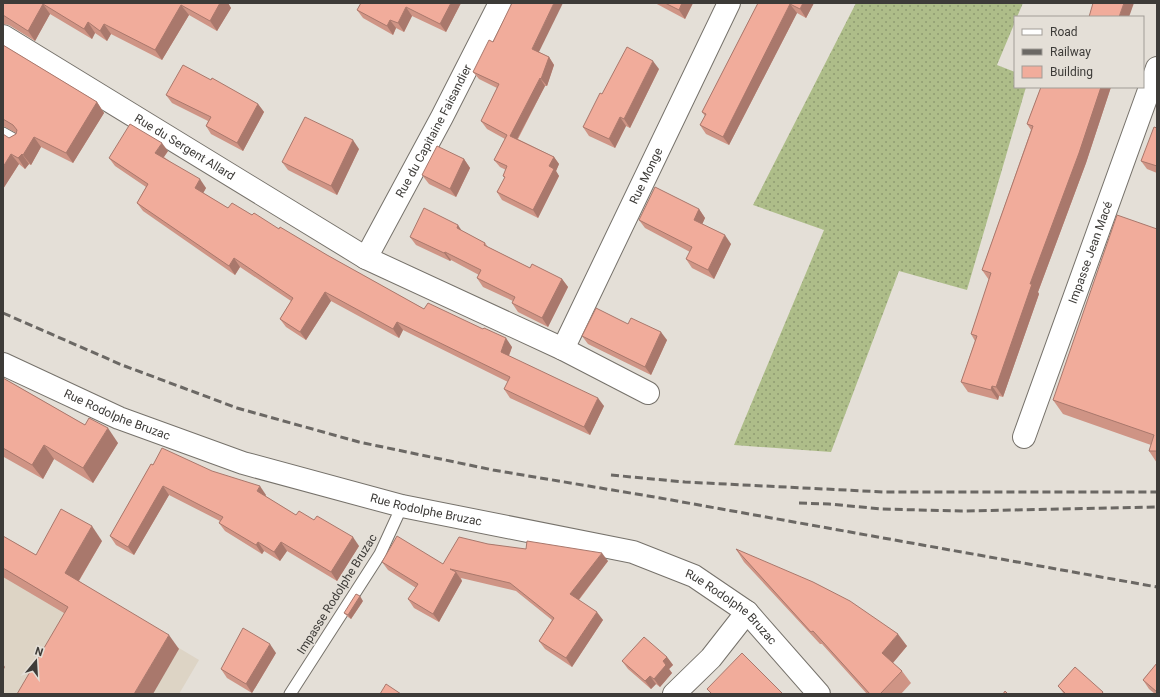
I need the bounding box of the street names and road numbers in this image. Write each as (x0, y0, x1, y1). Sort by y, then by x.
street label: Rue du Capitaine Faisandier (393, 62, 475, 200)
street label: Rue du Sergent Allard (132, 111, 237, 183)
street label: Rue Monge (627, 146, 665, 206)
street label: Impasse Jean Macé (1066, 200, 1115, 306)
street label: Rue Rodolphe Bruzac (62, 386, 172, 443)
street label: Rue Rodolphe Bruzac (369, 491, 483, 529)
street label: Impasse Rodolphe Bruzac (294, 531, 380, 657)
street label: Rue Rodolphe Bruzac (683, 566, 779, 648)

